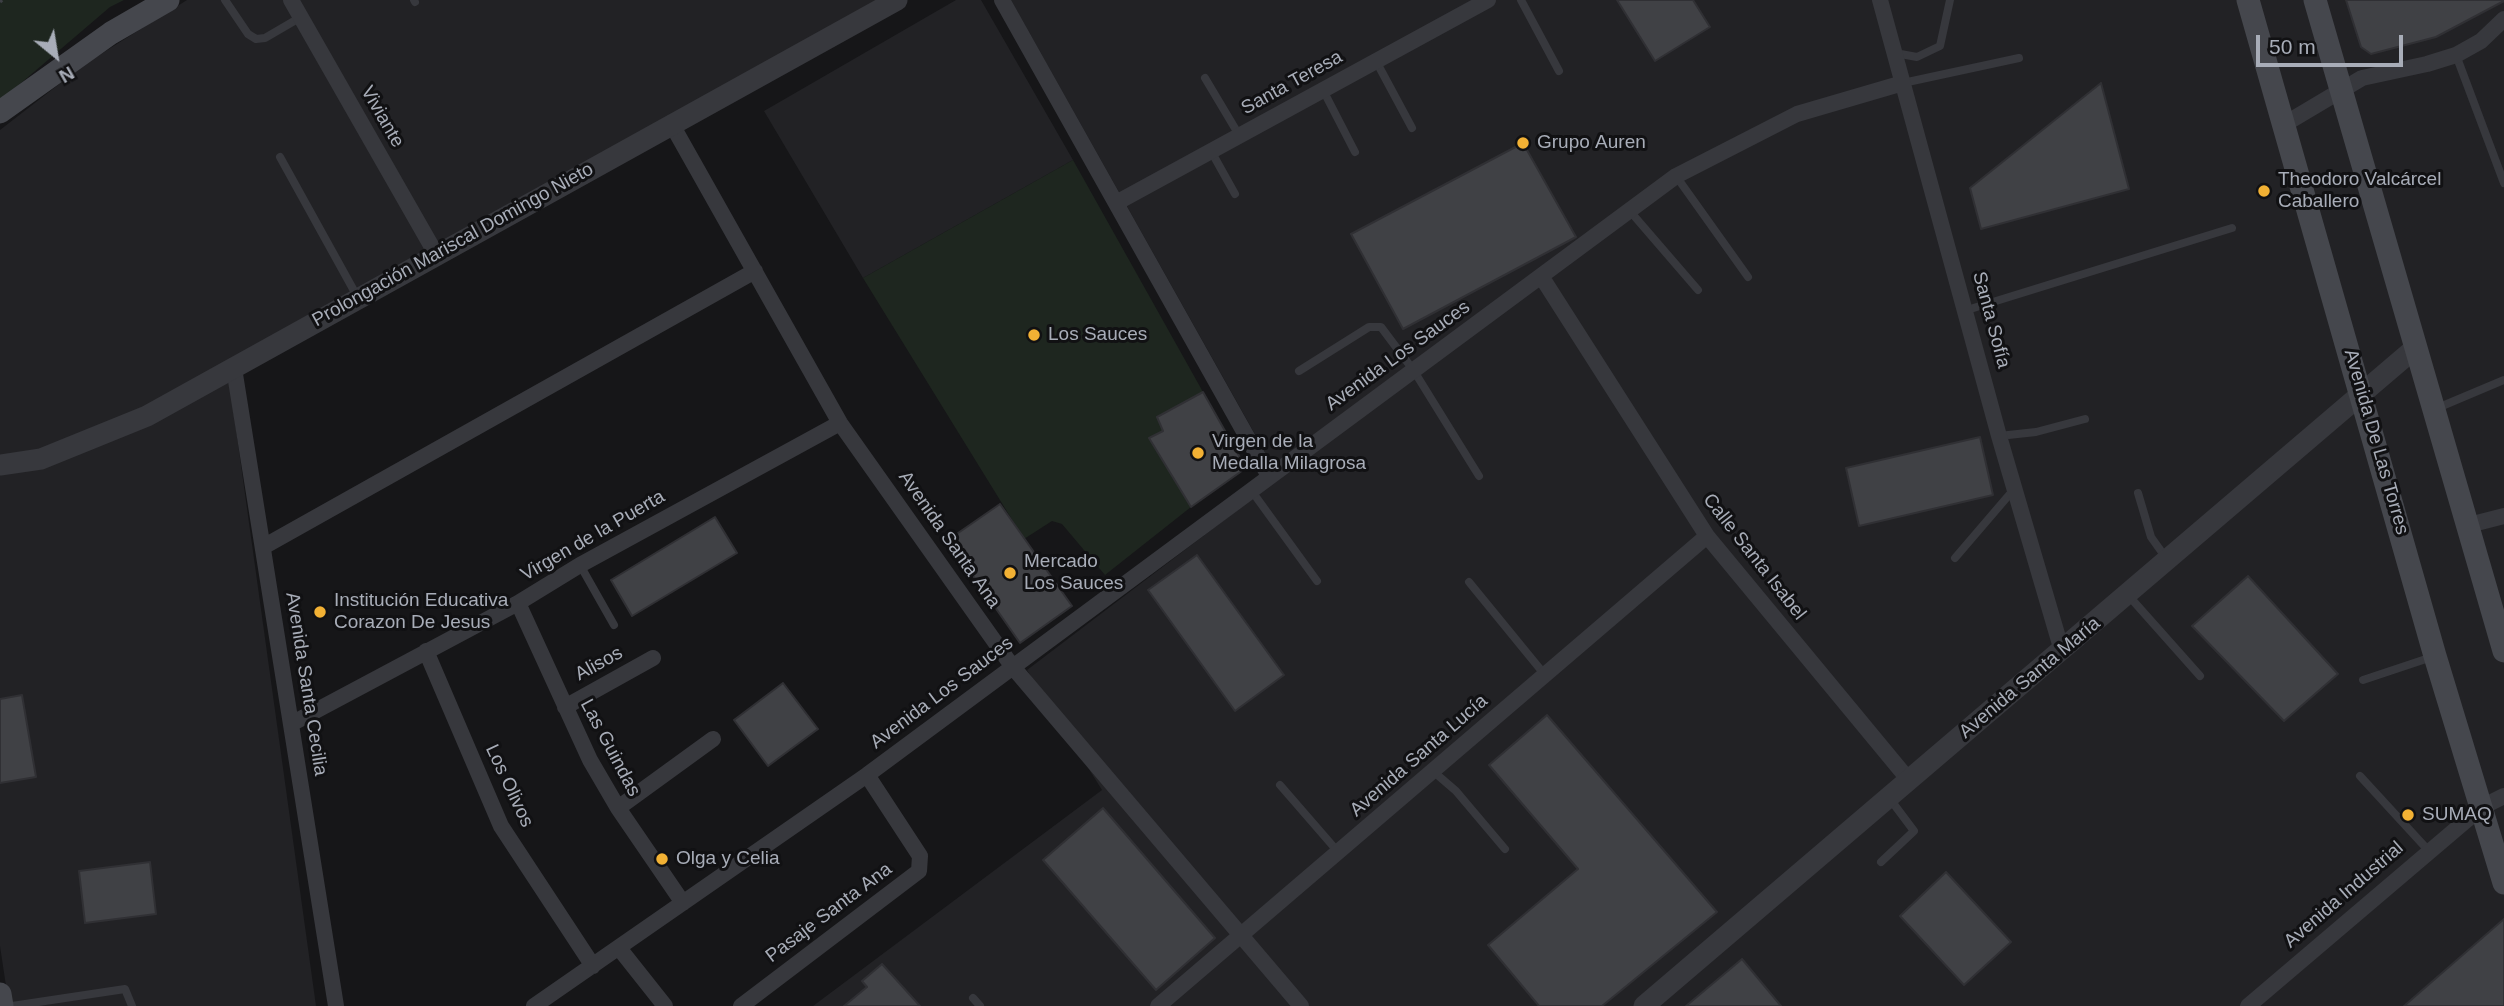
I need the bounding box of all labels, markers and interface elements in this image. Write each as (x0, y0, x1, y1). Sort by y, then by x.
north arrow (21, 21, 91, 91)
scale bar (2259, 21, 2406, 65)
text: 50 m (2269, 35, 2316, 58)
street label: Santa Teresa (1238, 46, 1346, 120)
text: N (56, 62, 78, 87)
street label: Viviante (355, 82, 409, 152)
place label: Grupo Auren (1537, 132, 1646, 154)
marker: Grupo Auren (1515, 135, 1531, 151)
street label: Prolongación Mariscal Domingo Nieto (308, 158, 598, 332)
place label: Theodoro Valcárcel Caballero (2278, 169, 2441, 213)
marker: Theodoro Valcárcel Caballero (2256, 183, 2272, 199)
street label: Santa Sofía (1967, 269, 2015, 371)
street label: Avenida Los Sauces (1321, 296, 1475, 416)
place label: Los Sauces (1048, 324, 1147, 346)
marker: Los Sauces (1026, 327, 1042, 343)
street label: Avenida De Las Torres (2339, 347, 2413, 537)
place label: Virgen de la Medalla Milagrosa (1212, 431, 1366, 475)
marker: Virgen de la Medalla Milagrosa (1190, 445, 1206, 461)
street label: Avenida Santa Ana (893, 467, 1005, 613)
street label: Virgen de la Puerta (517, 486, 669, 586)
street label: Calle Santa Isabel (1698, 489, 1810, 625)
place label: Mercado Los Sauces (1024, 551, 1123, 595)
marker: Mercado Los Sauces (1002, 565, 1018, 581)
place label: Institución Educativa Corazon De Jesus (334, 590, 508, 634)
street label: Avenida Santa Cecilia (280, 591, 332, 777)
marker: Institución Educativa Corazon De Jesus (312, 604, 328, 620)
street label: Avenida Santa María (1955, 612, 2105, 744)
street label: Avenida Los Sauces (866, 632, 1018, 754)
street label: Alisos (571, 642, 627, 686)
street label: Avenida Santa Lucía (1345, 690, 1493, 822)
street label: Las Guindas (575, 696, 645, 800)
street label: Los Olivos (480, 741, 538, 831)
place label: SUMAQ (2422, 804, 2492, 826)
marker: SUMAQ (2400, 807, 2416, 823)
street label: Avenida Industrial (2280, 837, 2408, 953)
place label: Olga y Celia (676, 848, 779, 870)
marker: Olga y Celia (654, 851, 670, 867)
street label: Pasaje Santa Ana (761, 858, 897, 968)

